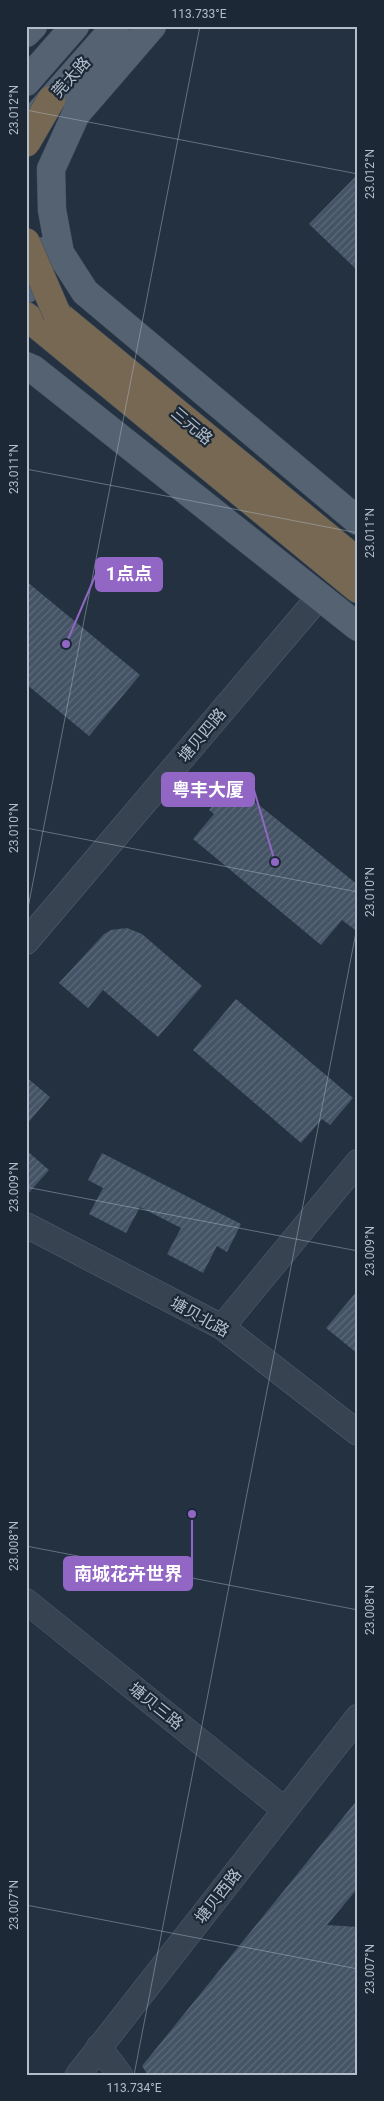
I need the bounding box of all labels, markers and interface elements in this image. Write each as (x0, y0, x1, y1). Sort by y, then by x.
text: 113.733°E (172, 7, 227, 21)
street label: 莞太路 (48, 53, 94, 101)
text: 23.012°N (7, 85, 21, 135)
text: 23.012°N (363, 149, 377, 199)
street label: 三元路 (168, 403, 216, 449)
text: 23.011°N (7, 444, 21, 494)
text: 23.011°N (363, 508, 377, 558)
callout: 1点点 (96, 558, 162, 591)
text: 1点点 (106, 563, 152, 584)
street label: 塘贝四路 (174, 704, 230, 766)
callout: 粤丰大厦 (162, 773, 254, 806)
text: 粤丰大厦 (172, 779, 244, 800)
text: 23.010°N (7, 803, 21, 853)
text: 23.010°N (363, 867, 377, 917)
text: 23.009°N (7, 1162, 21, 1212)
text: 23.009°N (363, 1226, 377, 1276)
street label: 塘贝北路 (167, 1293, 233, 1341)
text: 23.008°N (7, 1521, 21, 1571)
callout: 南城花卉世界 (64, 1557, 192, 1590)
text: 南城花卉世界 (74, 1563, 182, 1584)
text: 23.008°N (363, 1585, 377, 1635)
street label: 塘贝三路 (125, 1678, 187, 1734)
street label: 塘贝西路 (191, 1865, 245, 1927)
text: 23.007°N (7, 1880, 21, 1930)
text: 23.007°N (363, 1944, 377, 1994)
text: 113.734°E (107, 2081, 162, 2095)

